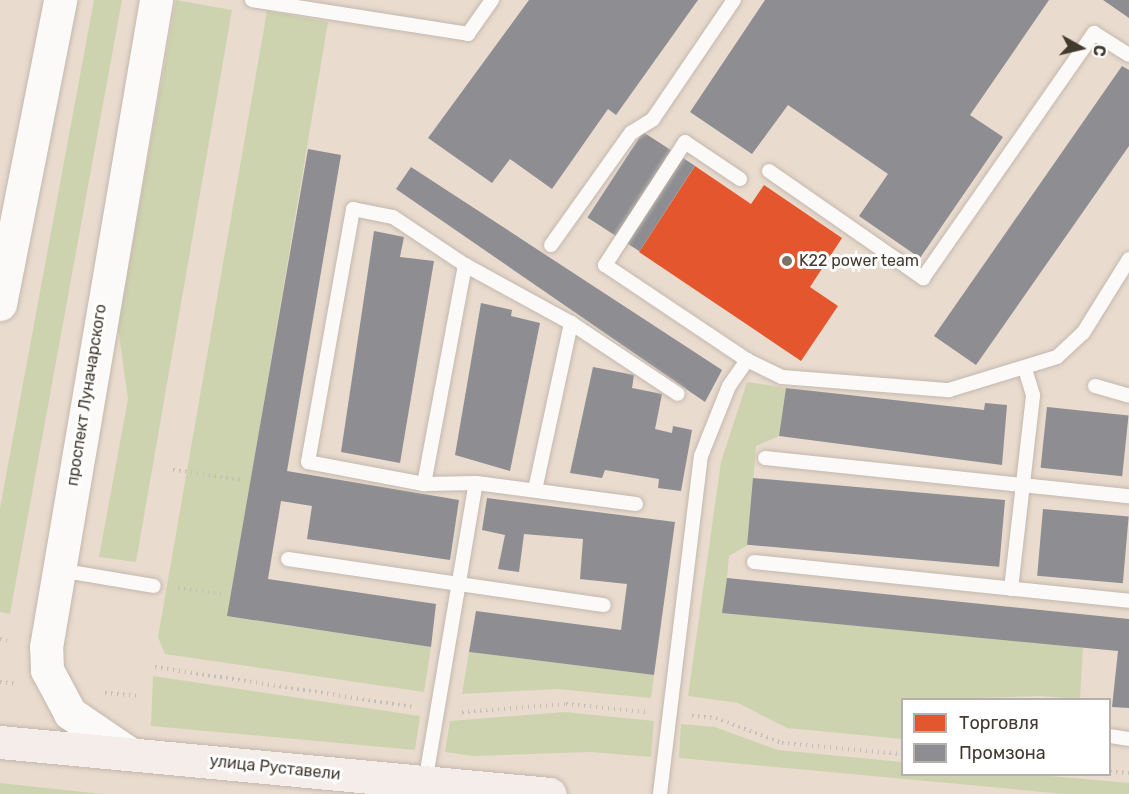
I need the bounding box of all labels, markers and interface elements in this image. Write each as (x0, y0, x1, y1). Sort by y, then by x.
north arrow (1051, 18, 1111, 78)
text: С (1089, 44, 1110, 57)
place label: K22 power team (799, 251, 920, 271)
marker: K22 power team (780, 254, 794, 268)
street label: проспект Луначарского (63, 303, 111, 487)
legend (901, 698, 1111, 776)
text: Торговля (959, 712, 1039, 734)
text: Промзона (959, 742, 1046, 764)
street label: улица Руставели (209, 752, 341, 784)

